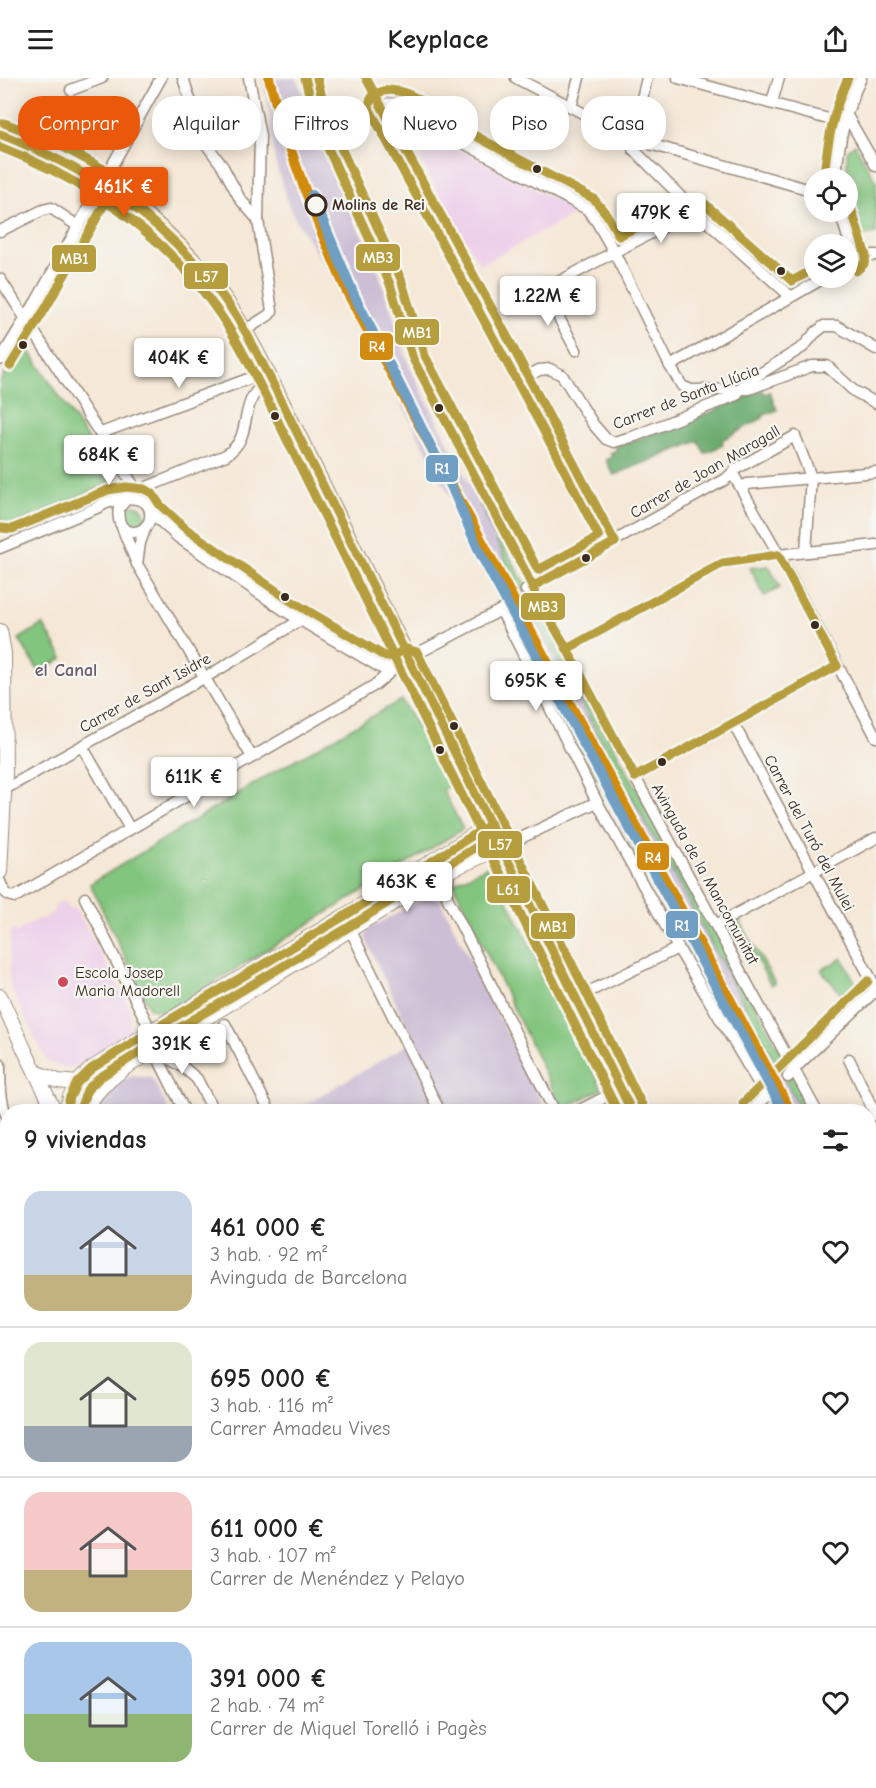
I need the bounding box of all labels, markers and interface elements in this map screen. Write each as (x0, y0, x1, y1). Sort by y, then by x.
icon: menu (24, 23, 57, 56)
icon: share (819, 23, 852, 56)
text: Keyplace (388, 24, 488, 55)
chip: Comprar (18, 96, 140, 150)
chip: Alquilar (152, 96, 261, 150)
chip: Filtros (273, 96, 370, 150)
chip: Nuevo (382, 96, 478, 150)
chip: Piso (490, 96, 569, 150)
chip: Casa (581, 96, 666, 150)
unlabelled marker (531, 163, 543, 175)
pin: 461K € (75, 167, 173, 218)
map controls (804, 168, 858, 288)
button: locate (804, 168, 858, 222)
text: 461K € (94, 175, 154, 198)
pin: 479K € (612, 193, 710, 244)
marker: Molins de Rei (305, 194, 327, 216)
place label: Molins de Rei (332, 196, 425, 214)
text: 479K € (631, 201, 691, 224)
button: layers (804, 234, 858, 288)
line badge: MB3 (355, 243, 401, 272)
line badge: MB1 (51, 244, 97, 273)
text: MB3 (363, 249, 393, 267)
text: MB1 (60, 250, 88, 268)
line badge: L57 (183, 262, 229, 290)
unlabelled marker (775, 265, 787, 277)
text: L57 (194, 268, 219, 286)
pin: 1.22M € (493, 276, 603, 327)
text: 1.22M € (514, 284, 582, 307)
line badge: MB1 (394, 318, 440, 346)
text: MB1 (403, 324, 431, 342)
line badge: R4 (359, 332, 394, 361)
pin: 404K € (130, 338, 228, 389)
text: R4 (369, 338, 385, 356)
unlabelled marker (17, 339, 29, 351)
text: 404K € (148, 346, 210, 369)
street label: Carrer de Santa Llúcia (610, 361, 762, 433)
unlabelled marker (433, 402, 445, 414)
unlabelled marker (269, 410, 281, 422)
street label: Carrer de Joan Maragall (627, 422, 783, 522)
pin: 684K € (60, 435, 158, 486)
text: 684K € (78, 443, 140, 466)
line badge: R1 (425, 454, 459, 483)
text: R1 (434, 460, 450, 478)
unlabelled marker (580, 552, 592, 564)
unlabelled marker (279, 591, 291, 603)
line badge: MB3 (520, 592, 566, 621)
text: MB3 (528, 598, 558, 616)
unlabelled marker (809, 619, 821, 631)
street label: Carrer de Sant Isidre (76, 649, 214, 737)
district label: el Canal (35, 660, 97, 681)
pin: 695K € (487, 661, 585, 712)
text: 695K € (504, 669, 568, 692)
unlabelled marker (448, 720, 460, 732)
unlabelled marker (434, 744, 446, 756)
street label: Carrer del Turó del Mulei (760, 752, 858, 914)
unlabelled marker (656, 756, 668, 768)
pin: 611K € (145, 757, 243, 808)
text: 611K € (165, 765, 223, 788)
street label: Avinguda de la Mancomunitat (648, 781, 762, 968)
line badge: L57 (477, 830, 523, 859)
text: L57 (488, 836, 513, 854)
line badge: R4 (636, 842, 670, 871)
text: R4 (645, 849, 661, 867)
pin: 463K € (358, 862, 456, 913)
text: 463K € (376, 870, 438, 893)
line badge: L61 (486, 875, 531, 904)
text: L61 (497, 881, 519, 899)
line badge: R1 (665, 910, 699, 939)
line badge: MB1 (530, 912, 576, 940)
text: R1 (674, 917, 690, 935)
text: MB1 (539, 918, 567, 936)
place label: Escola Josep Maria Madorell (75, 964, 180, 1000)
marker: Escola Josep Maria Madorell (56, 975, 70, 989)
pin: 391K € (133, 1024, 231, 1075)
text: 391K € (152, 1032, 212, 1055)
icon: filters (819, 1124, 852, 1157)
text: 9 viviendas (24, 1125, 146, 1155)
text: 461 000 € (210, 1213, 327, 1243)
icon: home (72, 1215, 144, 1287)
icon: heart (819, 1235, 852, 1268)
text: 3 hab. · 92 m² (210, 1243, 327, 1266)
text: Avinguda de Barcelona (210, 1266, 407, 1289)
text: 695 000 € (210, 1364, 332, 1394)
icon: home (72, 1366, 144, 1438)
icon: heart (819, 1386, 852, 1419)
text: 3 hab. · 116 m² (210, 1394, 333, 1417)
text: Carrer Amadeu Vives (210, 1417, 390, 1440)
text: 611 000 € (210, 1514, 325, 1544)
icon: home (72, 1516, 144, 1588)
icon: heart (819, 1536, 852, 1569)
text: 3 hab. · 107 m² (210, 1544, 336, 1567)
text: Carrer de Menéndez y Pelayo (210, 1567, 465, 1590)
text: 391 000 € (210, 1664, 328, 1694)
icon: home (72, 1666, 144, 1738)
icon: heart (819, 1686, 852, 1719)
text: 2 hab. · 74 m² (210, 1694, 324, 1717)
text: Carrer de Miquel Torelló i Pagès (210, 1717, 487, 1740)

